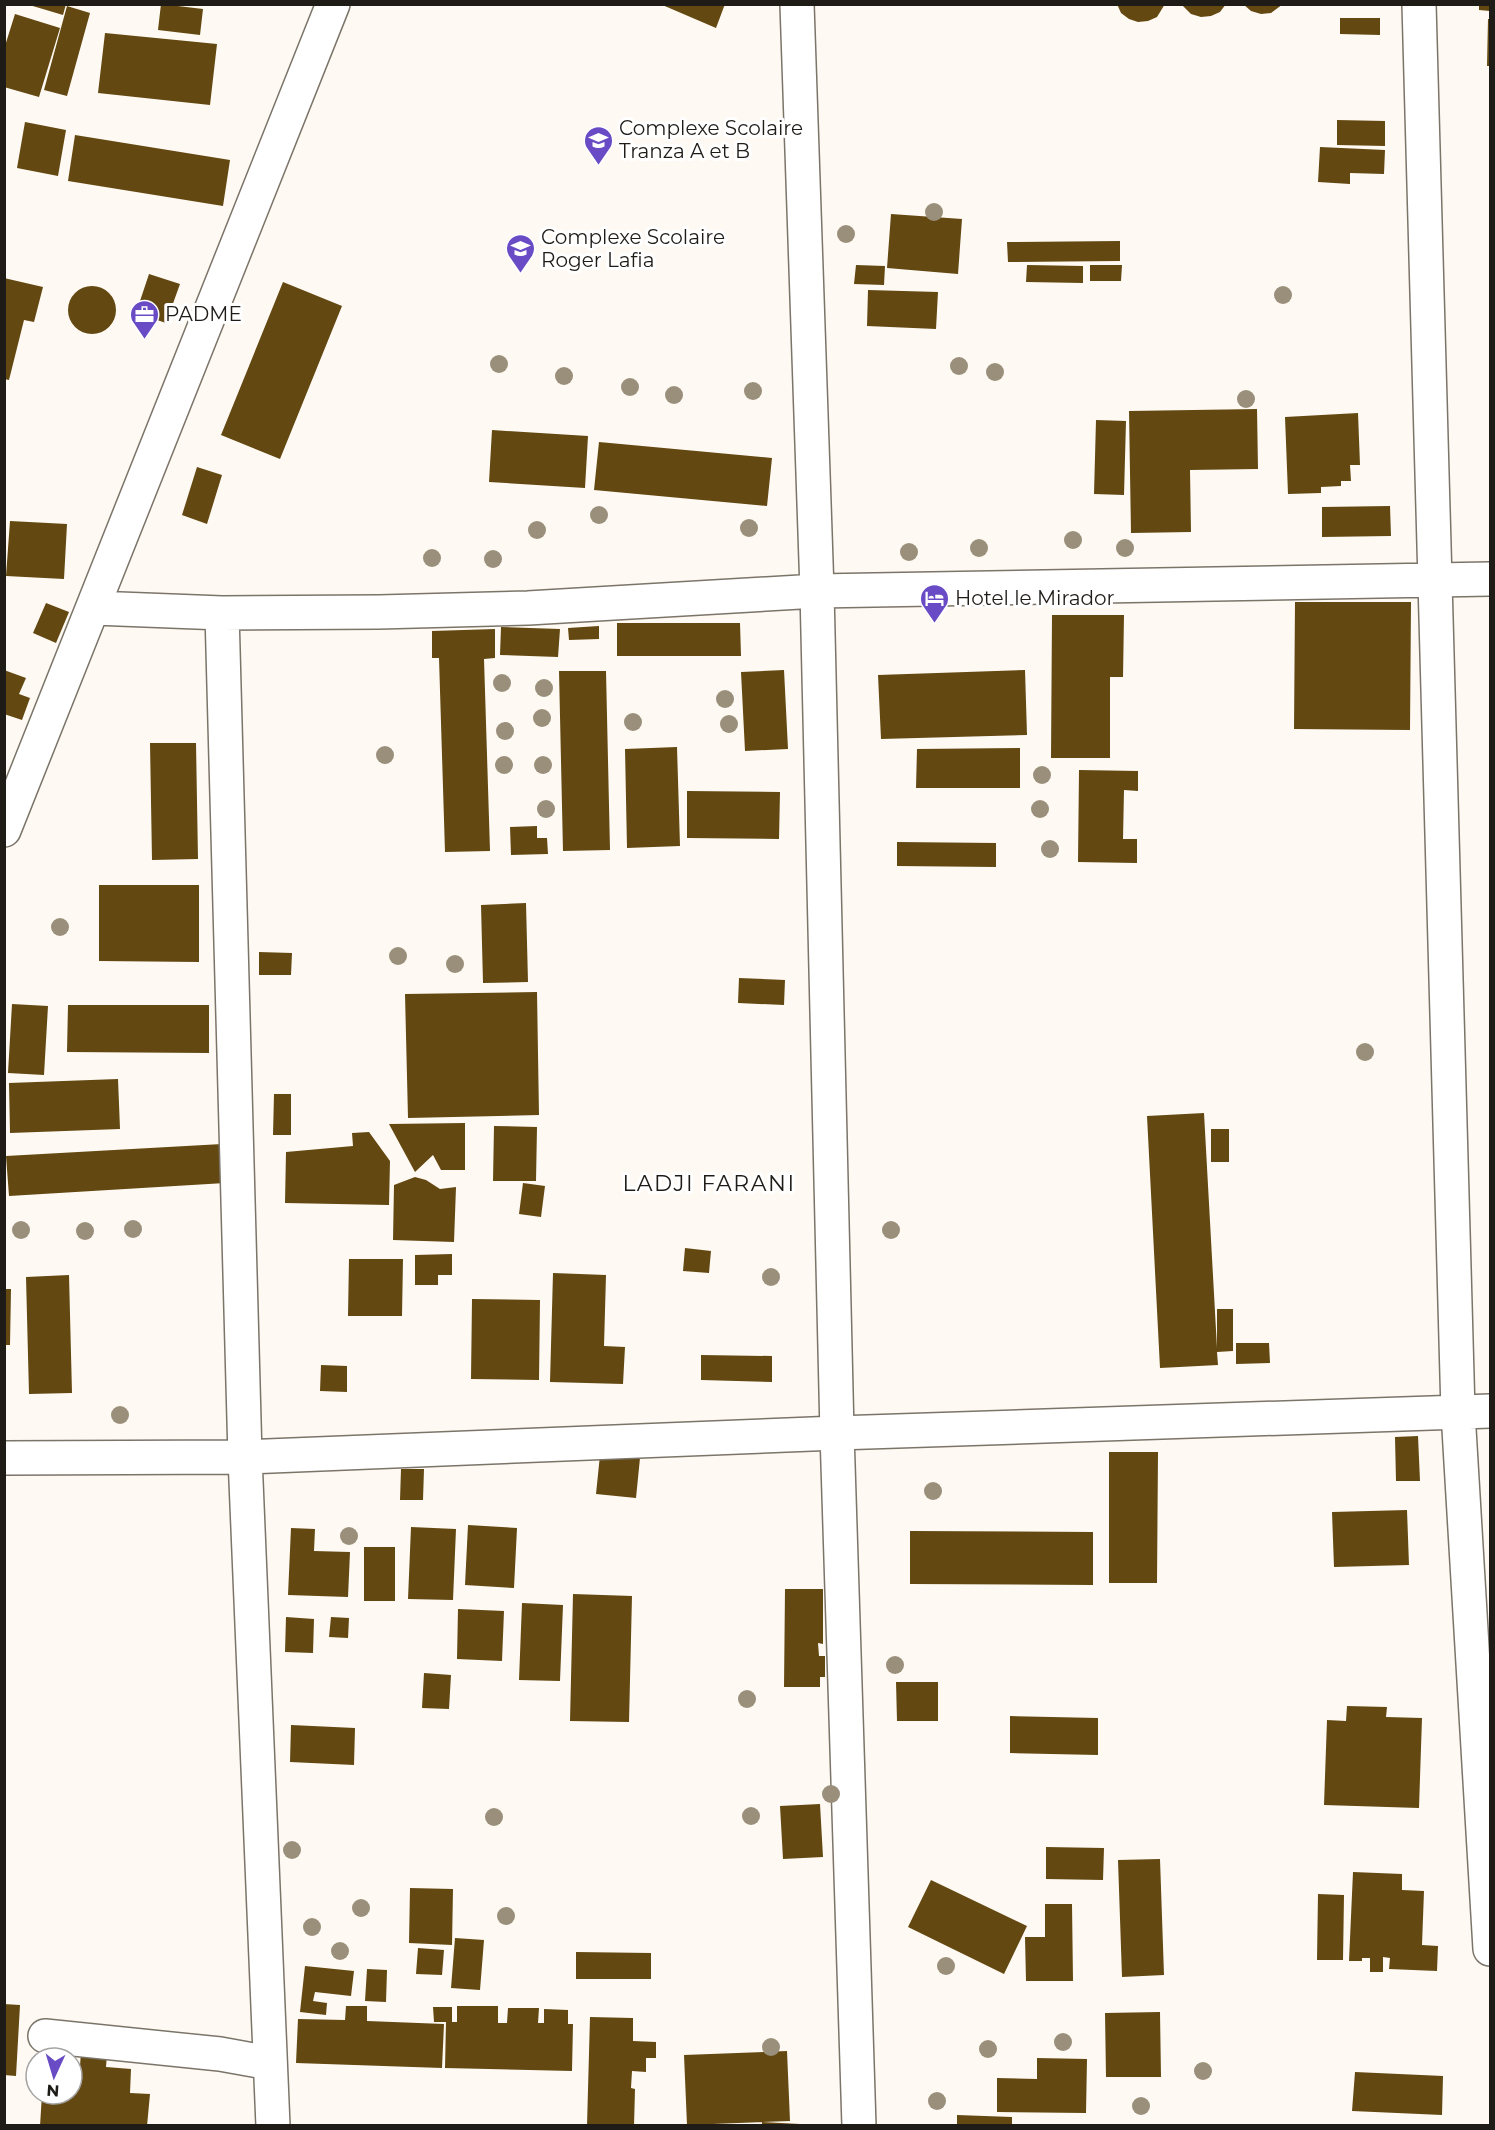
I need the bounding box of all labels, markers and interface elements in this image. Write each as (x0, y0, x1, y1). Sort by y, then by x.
place label: Complexe Scolaire Tranza A et B (619, 116, 803, 163)
school or university icon: Complexe Scolaire Tranza A et B (582, 124, 614, 166)
place label: Complexe Scolaire Roger Lafia (541, 225, 725, 272)
school or university icon: Complexe Scolaire Roger Lafia (504, 232, 536, 274)
office icon: PADME (128, 298, 160, 340)
place label: PADME (165, 302, 242, 326)
hotel icon: Hotel le Mirador (918, 582, 950, 624)
place label: Hotel le Mirador (955, 586, 1115, 610)
district label: LADJI FARANI (622, 1170, 796, 1197)
north arrow (24, 2046, 84, 2106)
text: N (46, 2081, 60, 2100)

